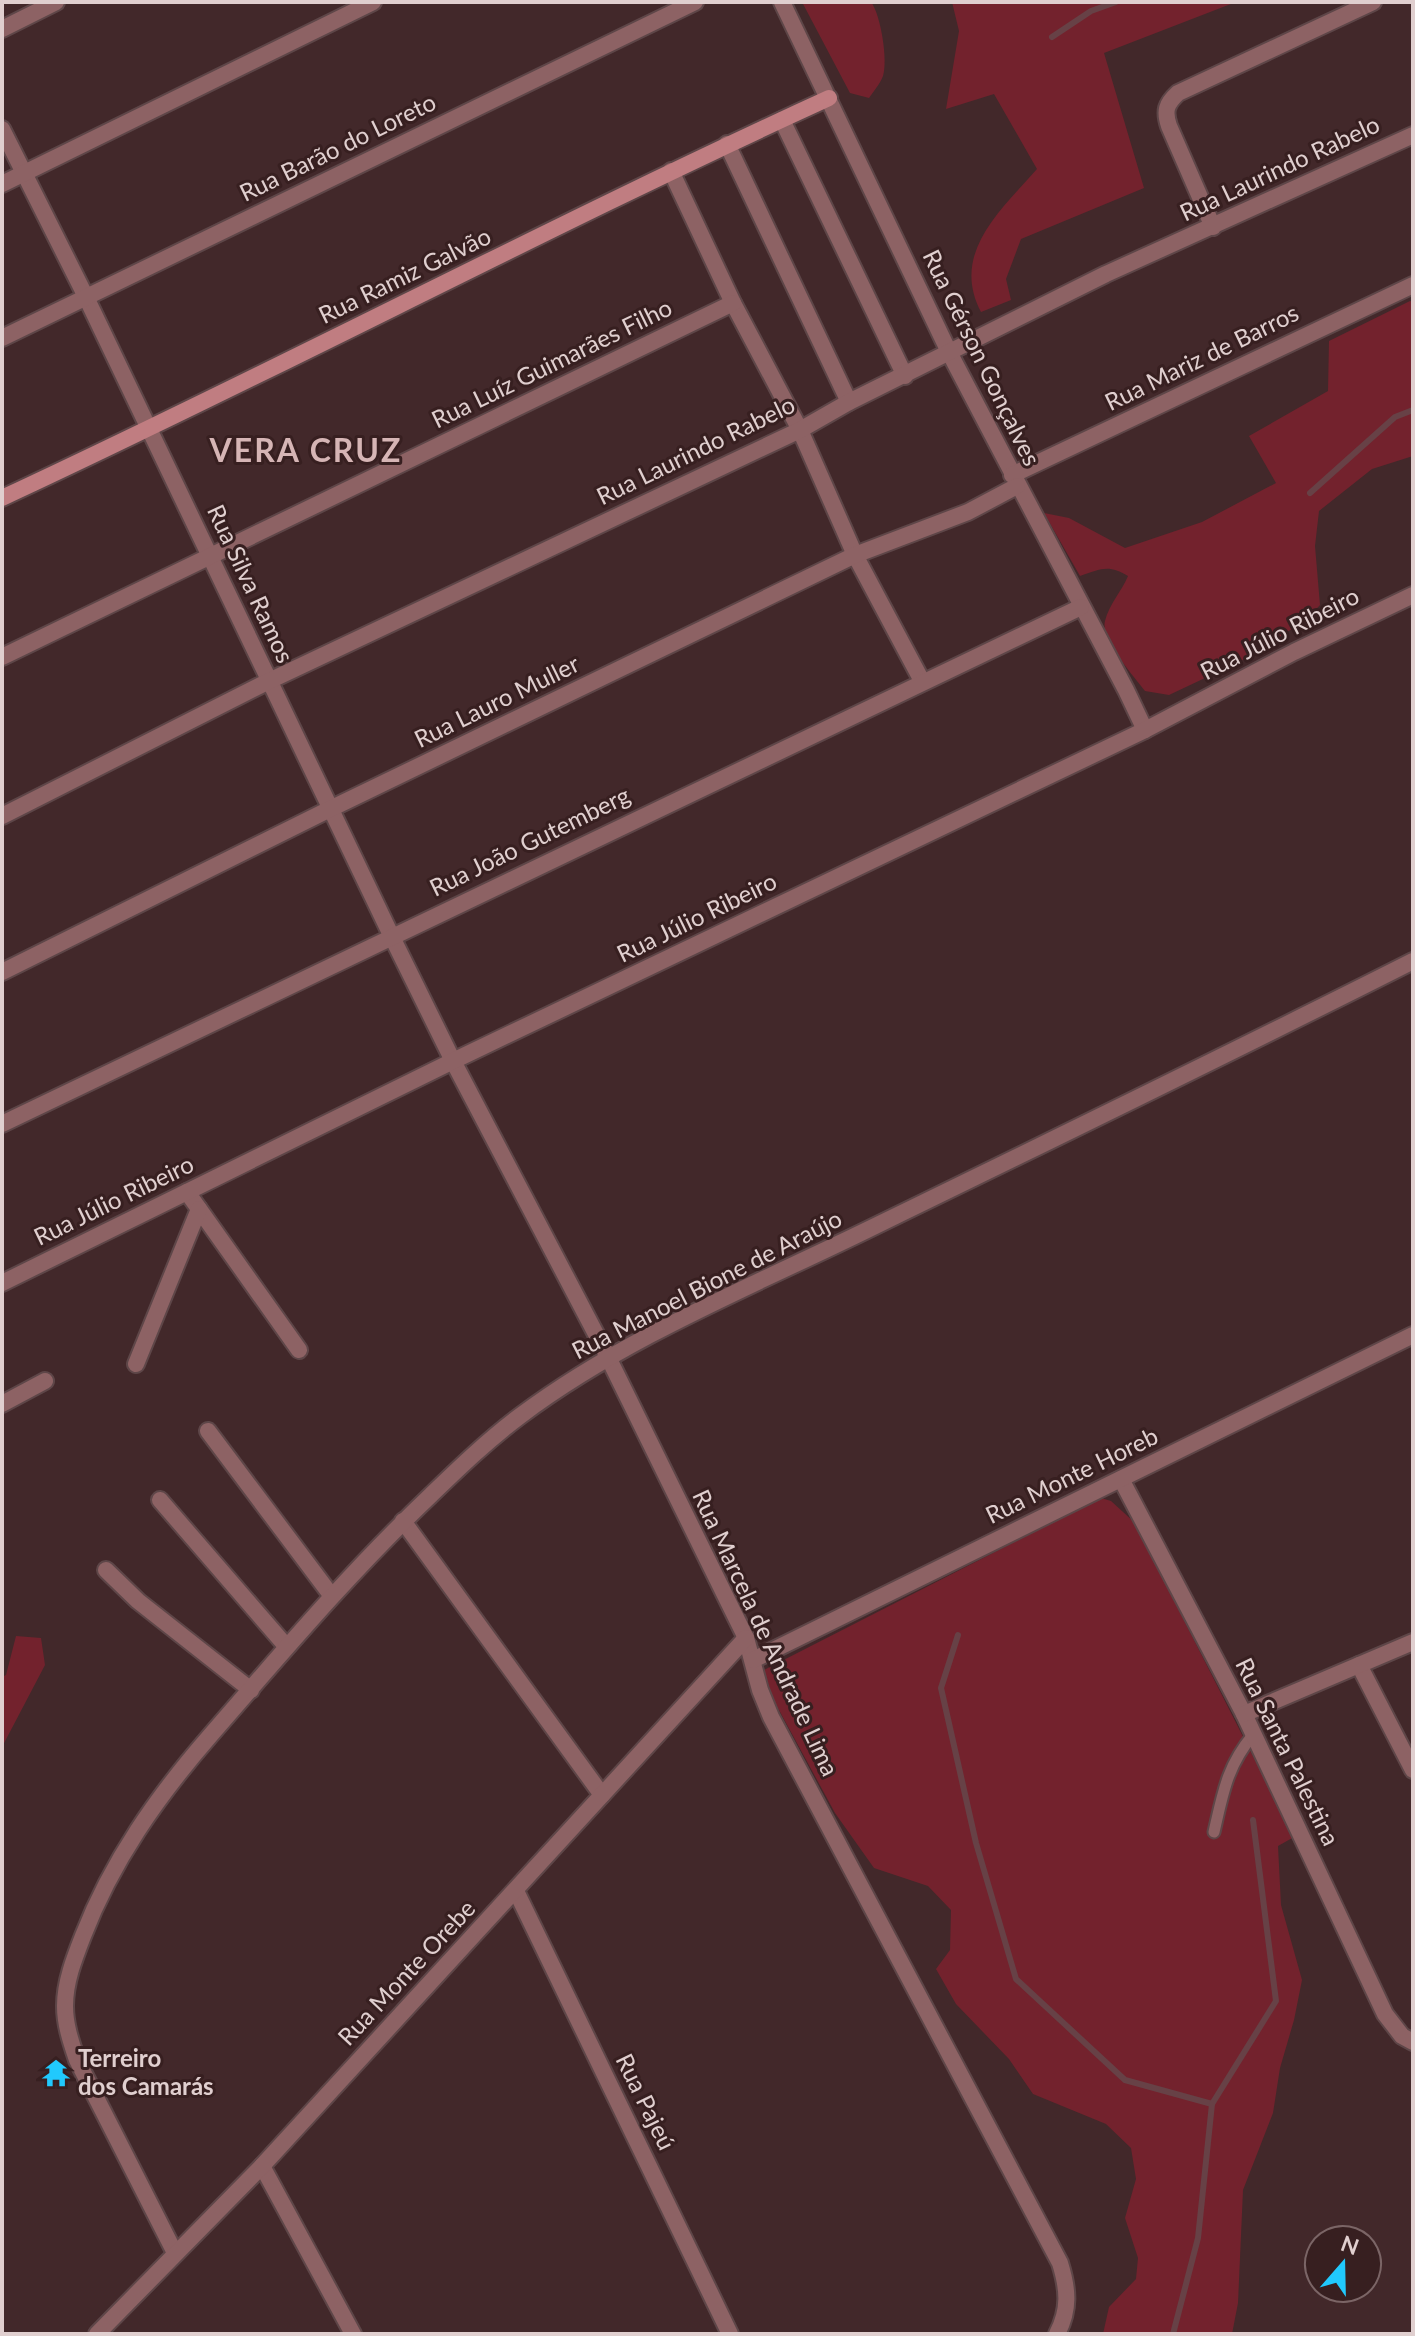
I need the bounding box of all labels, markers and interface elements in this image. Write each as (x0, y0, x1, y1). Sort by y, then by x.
street label: Rua Barão do Loreto (234, 87, 440, 207)
street label: Rua Laurindo Rabelo (1175, 109, 1384, 227)
street label: Rua Ramiz Galvão (314, 220, 495, 329)
street label: Rua Gérson Gonçalves (917, 245, 1047, 470)
street label: Rua Luíz Guimarães Filho (427, 292, 676, 433)
street label: Rua Mariz de Barros (1100, 297, 1303, 416)
street label: Rua Laurindo Rabelo (592, 389, 799, 510)
district label: VERA CRUZ (209, 430, 402, 469)
street label: Rua Silva Ramos (202, 500, 301, 667)
street label: Rua Júlio Ribeiro (1195, 580, 1363, 685)
street label: Rua Lauro Muller (409, 648, 584, 753)
street label: Rua João Gutemberg (425, 780, 634, 902)
street label: Rua Júlio Ribeiro (612, 865, 781, 968)
street label: Rua Júlio Ribeiro (29, 1148, 198, 1251)
street label: Rua Manoel Bione de Araújo (567, 1203, 846, 1364)
street label: Rua Monte Horeb (980, 1420, 1162, 1529)
street label: Rua Marcela de Andrade Lima (687, 1485, 846, 1780)
street label: Rua Santa Palestina (1230, 1653, 1346, 1850)
street label: Rua Monte Orebe (331, 1893, 481, 2051)
place label: Terreiro dos Camarás (78, 2043, 214, 2100)
street label: Rua Pajeú (611, 2048, 682, 2154)
temple icon: Terreiro dos Camarás (41, 2058, 71, 2088)
north arrow (1303, 2224, 1383, 2304)
text: N (1337, 2229, 1363, 2260)

